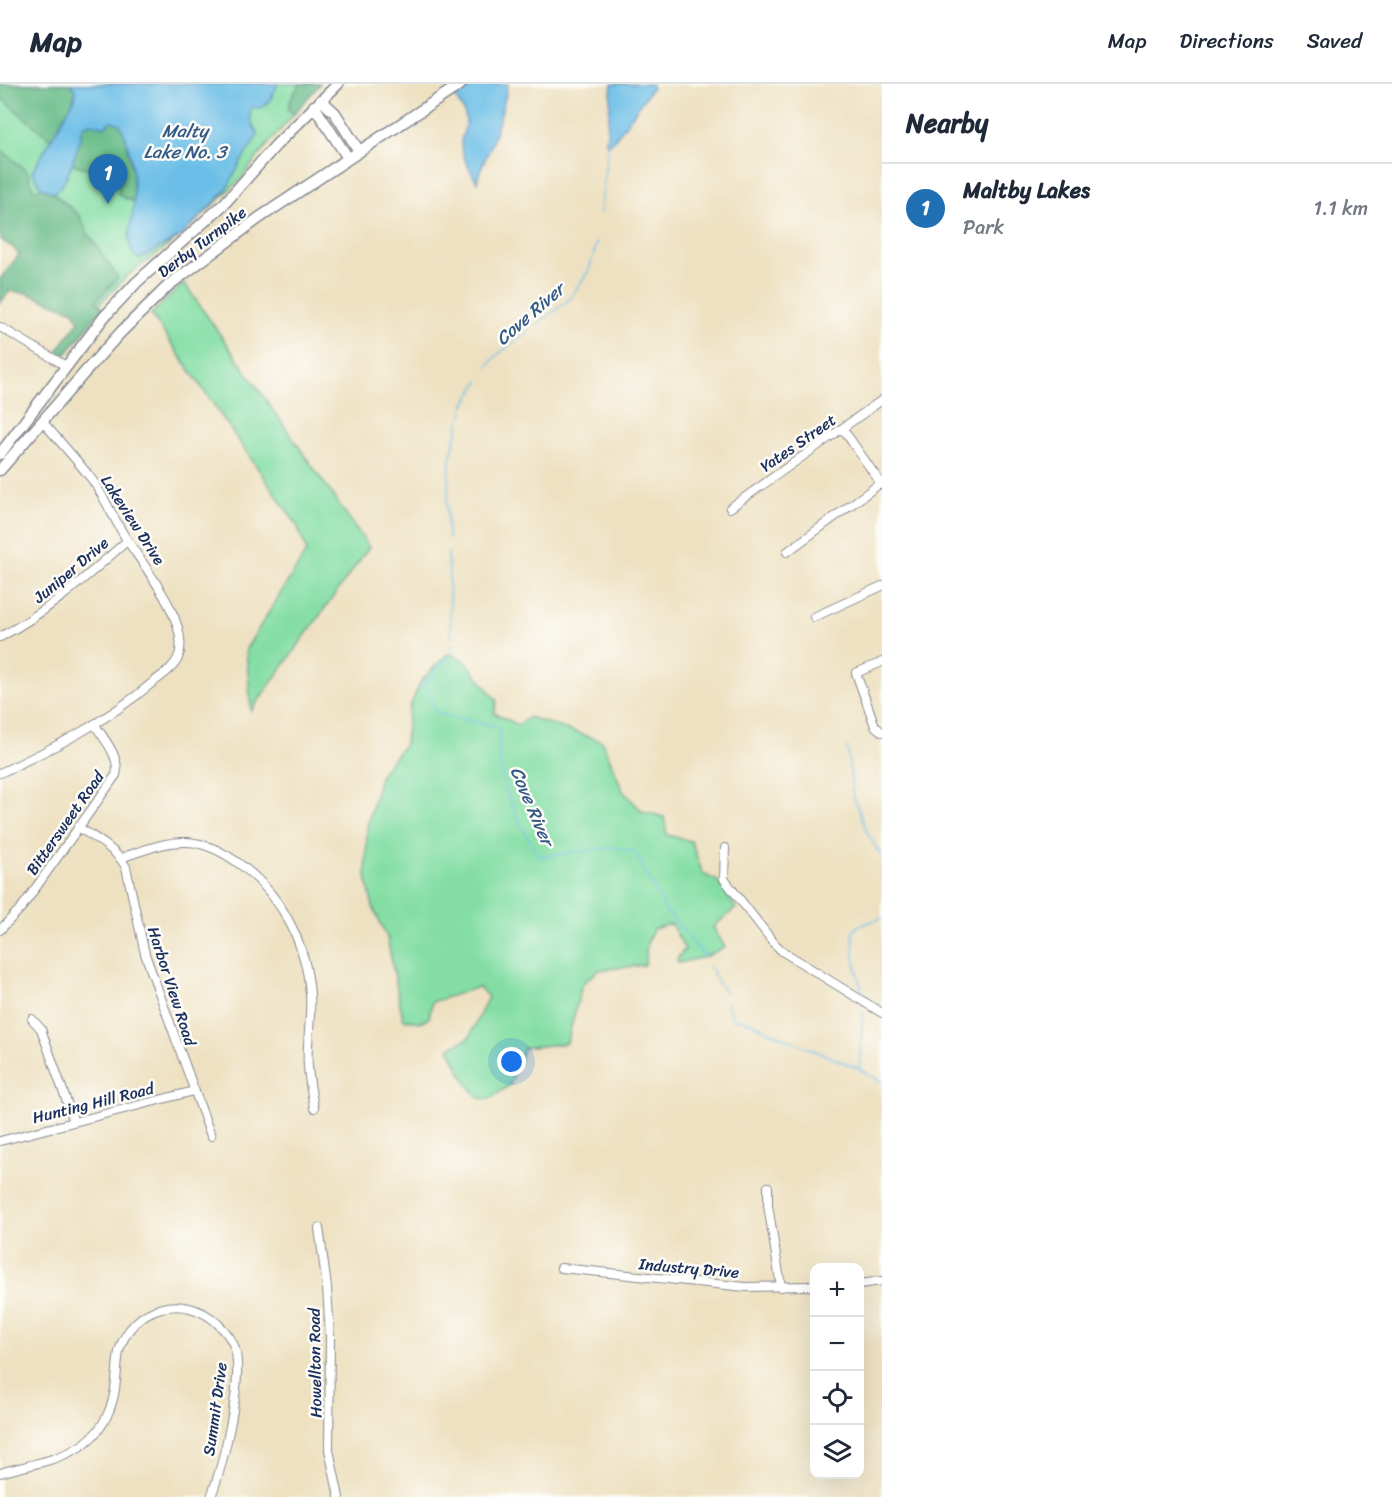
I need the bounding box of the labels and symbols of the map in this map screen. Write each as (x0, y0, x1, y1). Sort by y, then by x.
water label: Malty Lake No. 3 (144, 115, 229, 168)
pin: 1 (88, 154, 128, 204)
street label: Derby Turnpike (151, 199, 253, 285)
water label: Cove River (488, 272, 575, 353)
street label: Yates Street (754, 406, 842, 480)
street label: Lakeview Drive (93, 469, 173, 571)
street label: Juniper Drive (26, 529, 116, 611)
water label: Cove River (501, 761, 564, 854)
street label: Bittersweet Road (18, 763, 113, 881)
street label: Harbor View Road (139, 923, 205, 1051)
your location (497, 1047, 526, 1076)
street label: Hunting Hill Road (29, 1074, 158, 1132)
street label: Industry Drive (637, 1249, 740, 1287)
street label: Howellton Road (300, 1306, 330, 1418)
street label: Summit Drive (194, 1360, 236, 1458)

